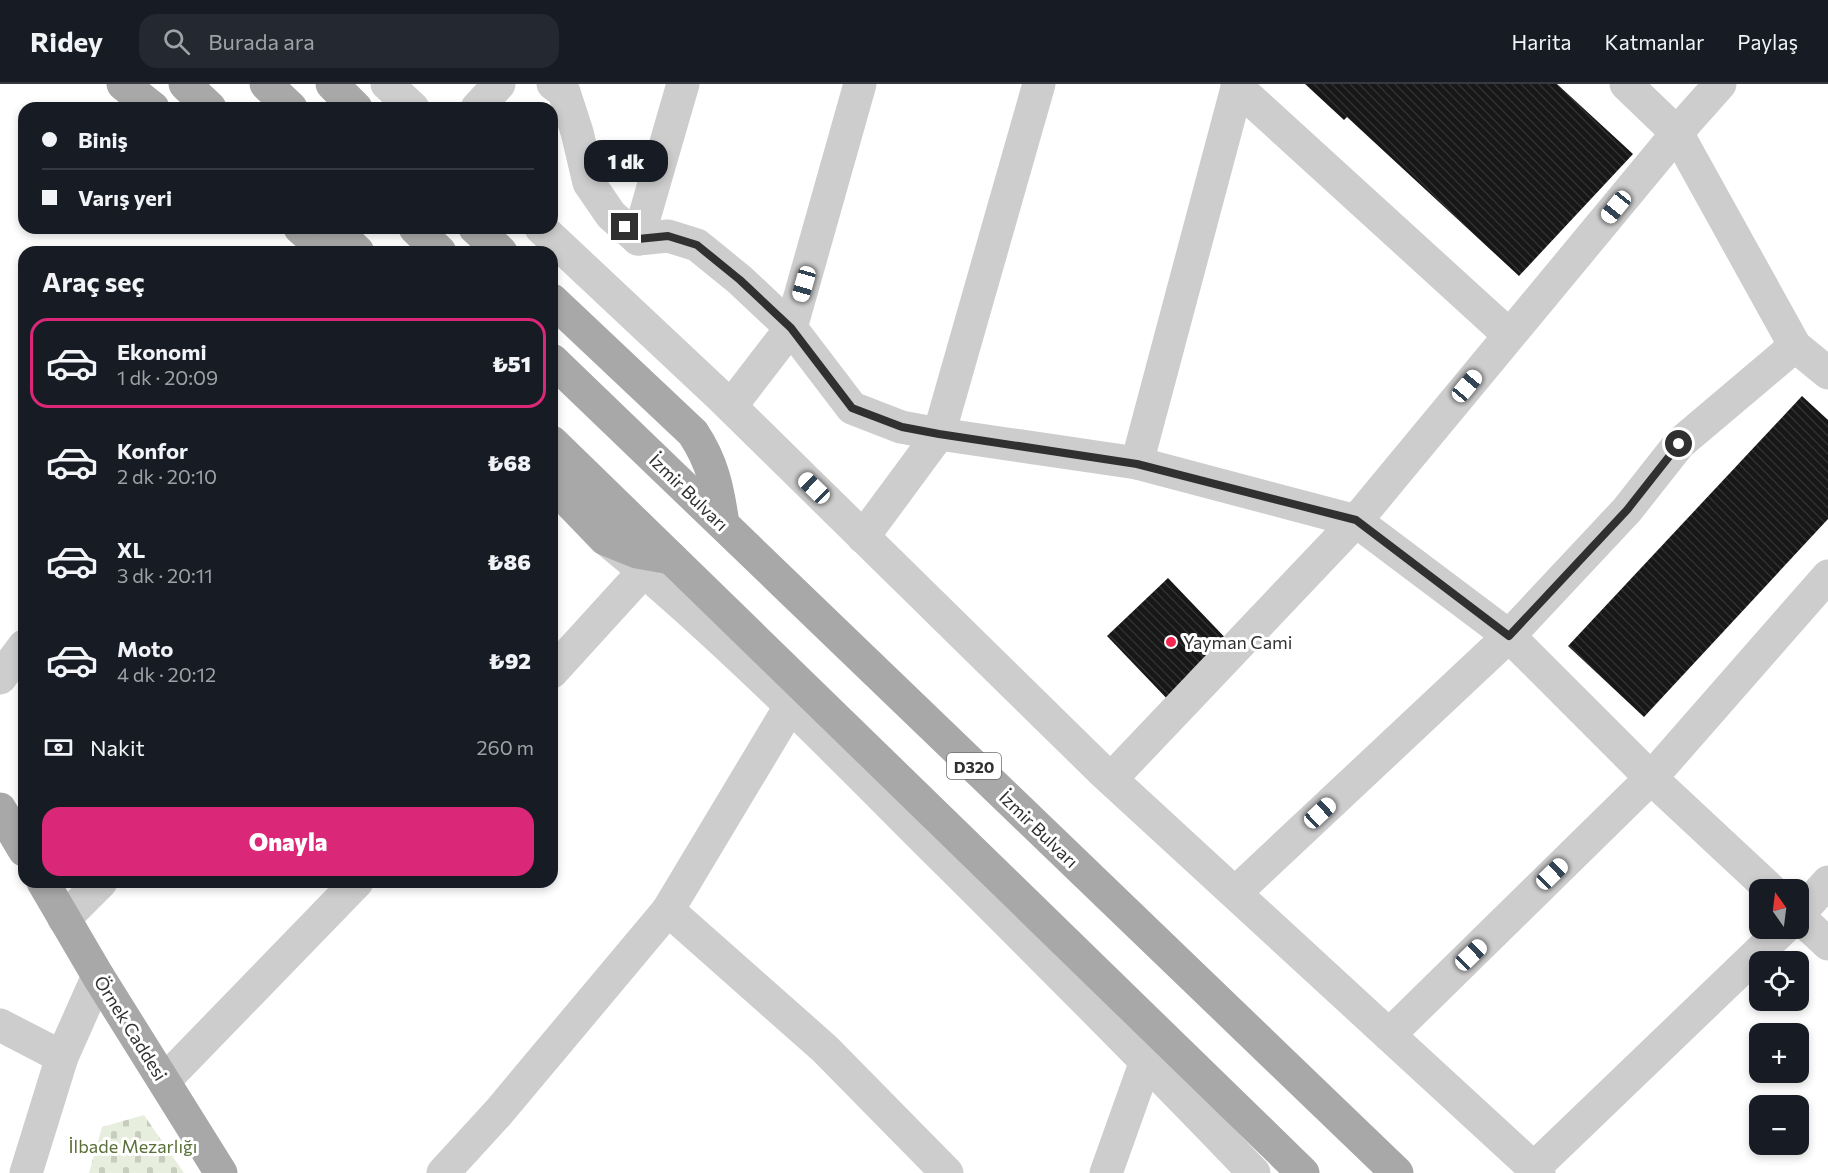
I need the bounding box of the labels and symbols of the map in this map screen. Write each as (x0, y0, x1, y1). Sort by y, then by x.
callout: 1 dk (583, 140, 667, 182)
car (1598, 187, 1634, 227)
route end (611, 213, 638, 240)
car (790, 264, 818, 304)
car (1449, 366, 1485, 406)
route start (1665, 430, 1692, 457)
street label: İzmir Bulvarı (645, 449, 733, 535)
car (795, 469, 833, 507)
place label: Yayman Cami (1183, 631, 1292, 653)
marker: Yayman Cami (1164, 635, 1178, 649)
road number: D320 (947, 753, 1001, 779)
street label: İzmir Bulvarı (995, 786, 1083, 872)
car (1301, 794, 1339, 832)
car (1533, 855, 1571, 893)
north arrow (1749, 879, 1809, 939)
car (1452, 936, 1490, 974)
street label: Örnek Caddesi (90, 971, 172, 1085)
park label: İlbade Mezarlığı (69, 1135, 197, 1157)

